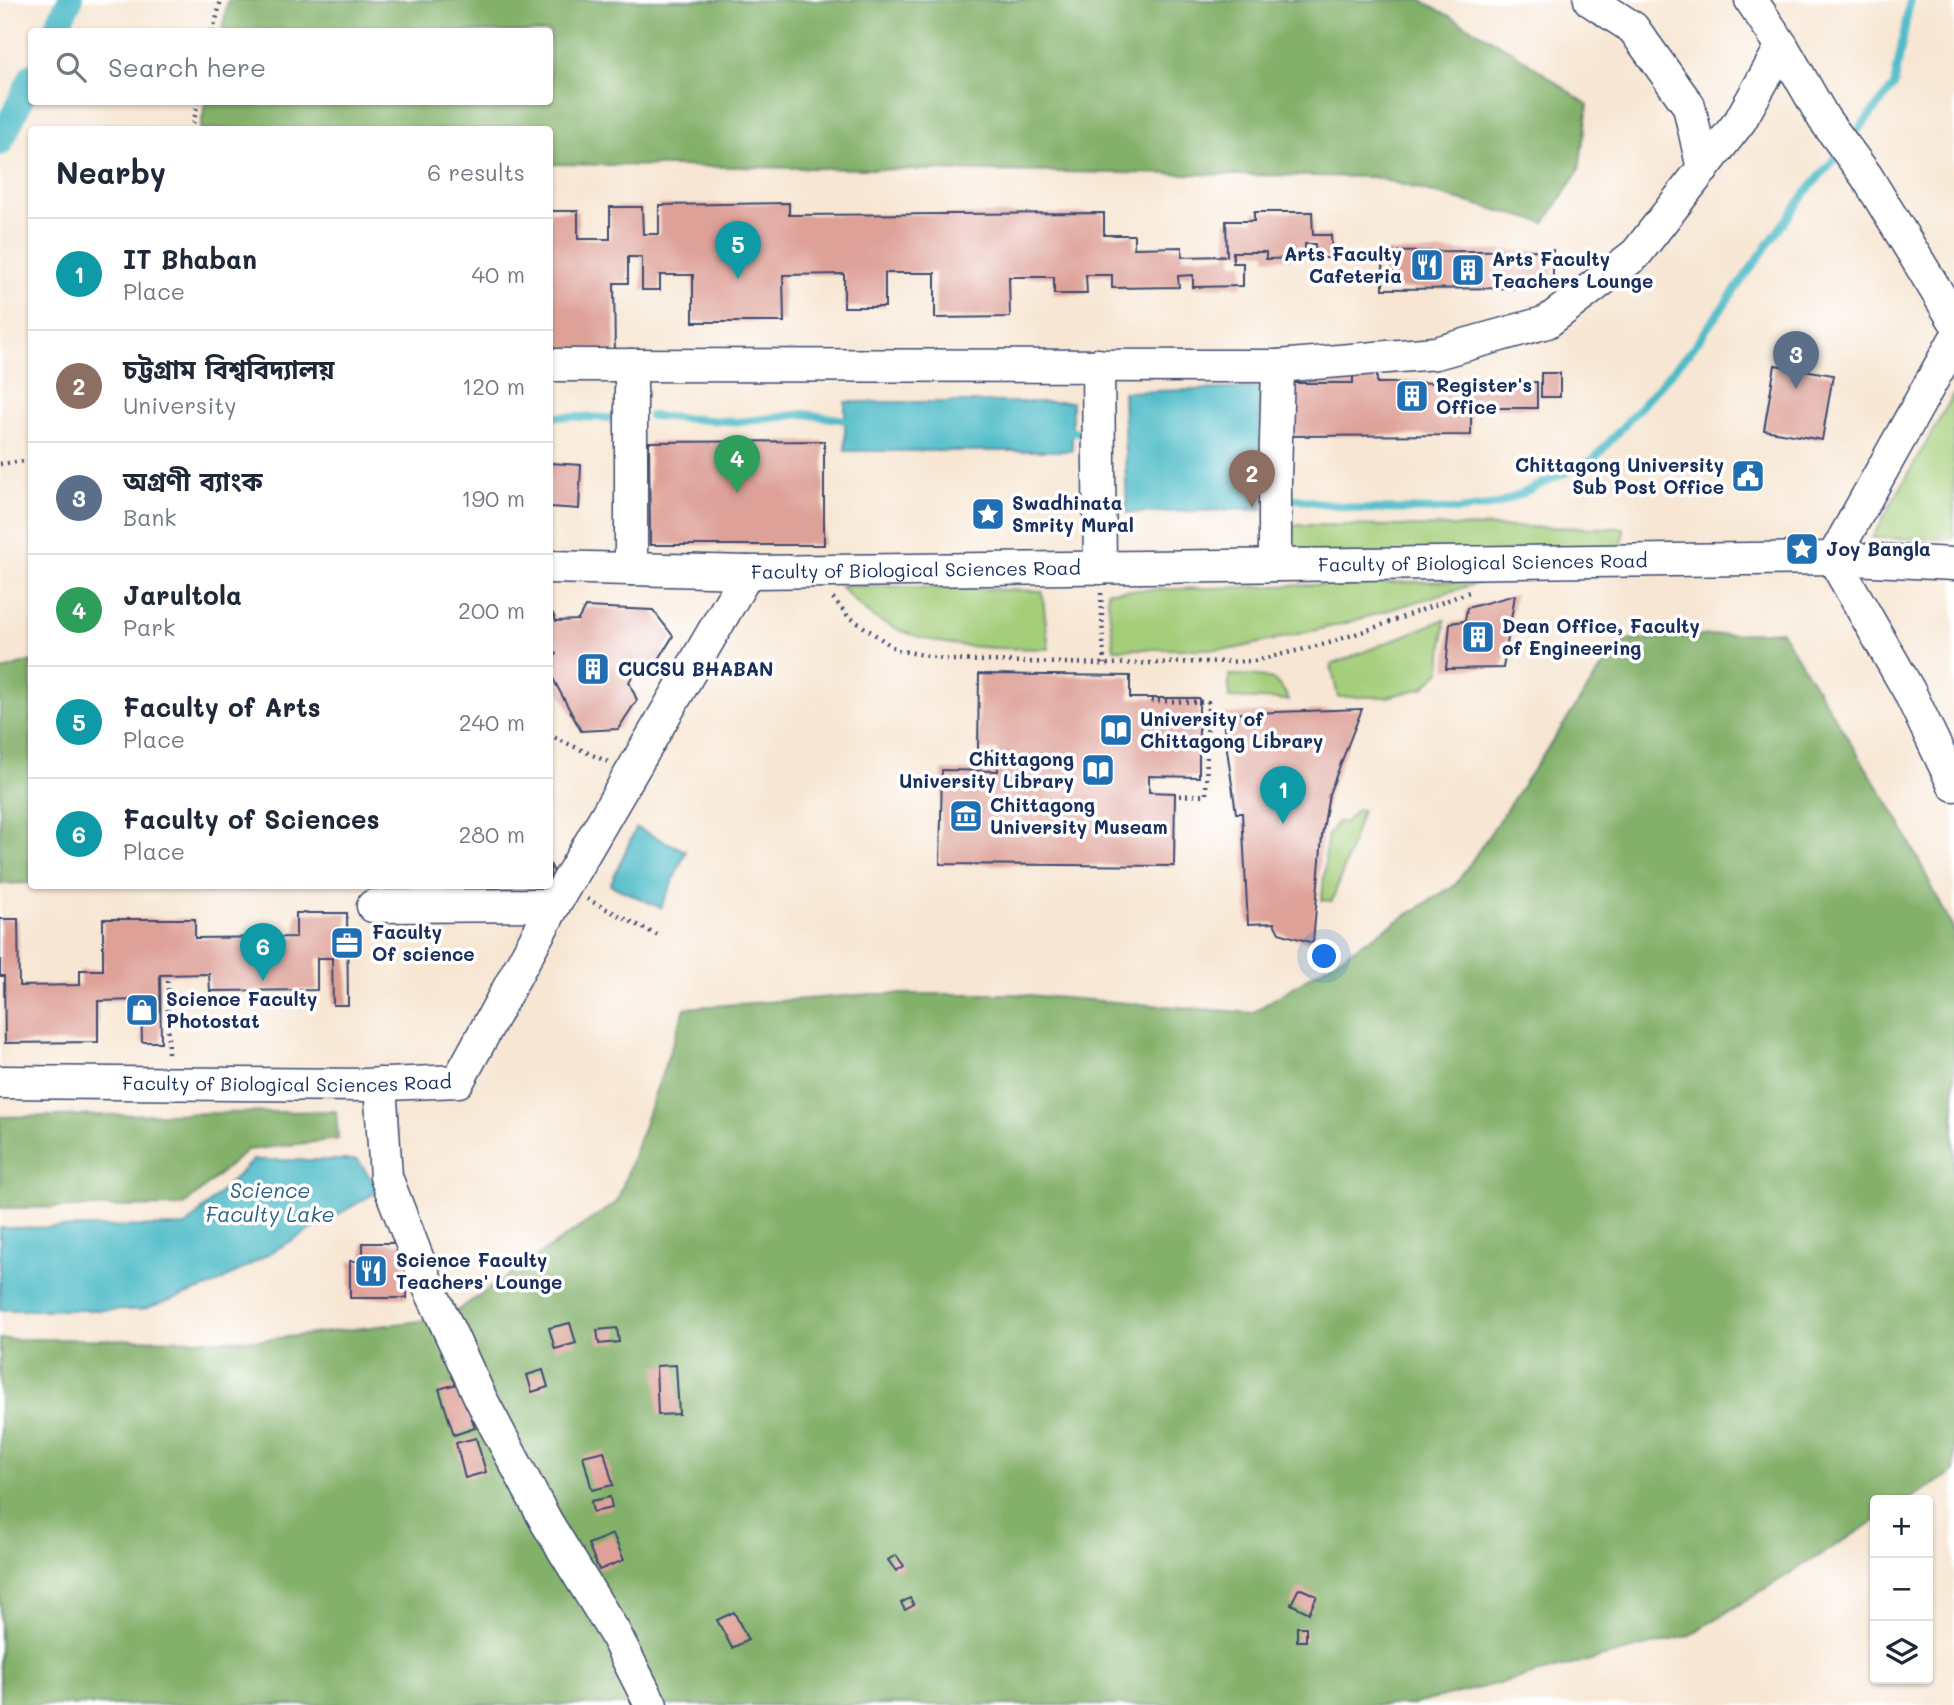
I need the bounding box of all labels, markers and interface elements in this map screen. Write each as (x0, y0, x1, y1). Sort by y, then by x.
search box (28, 28, 553, 105)
icon: search (52, 48, 90, 86)
text: Search here (108, 50, 266, 84)
text: Nearby (56, 152, 166, 192)
text: 6 results (427, 157, 525, 187)
pin: 5 (715, 221, 761, 279)
place label: Arts Faculty Cafeteria (1284, 241, 1402, 288)
text: IT Bhaban (123, 242, 257, 276)
restaurant icon: Arts Faculty Cafeteria (1408, 246, 1446, 284)
place label: Arts Faculty Teachers Lounge (1492, 246, 1653, 293)
building icon: Arts Faculty Teachers Lounge (1449, 251, 1487, 289)
text: 1 (74, 259, 84, 289)
text: 40 m (472, 259, 525, 289)
text: Place (123, 276, 185, 306)
pin: 3 (1773, 331, 1819, 389)
text: চট্টগ্রাম বিশ্ববিদ্যালয় (123, 352, 334, 386)
text: 2 (73, 371, 85, 401)
text: 120 m (462, 371, 525, 401)
place label: Register's Office (1436, 372, 1532, 419)
building icon: Register's Office (1393, 377, 1431, 415)
text: University (123, 390, 236, 420)
pin: 4 (714, 435, 760, 493)
pin: 2 (1229, 450, 1275, 508)
place label: Chittagong University Sub Post Office (1515, 452, 1724, 499)
public building icon: Chittagong University Sub Post Office (1729, 457, 1767, 495)
text: অগ্রণী ব্যাংক (123, 464, 263, 498)
text: 3 (72, 483, 86, 513)
text: 190 m (461, 483, 525, 513)
place label: Swadhinata Smrity Mural (1012, 490, 1134, 537)
place icon: Swadhinata Smrity Mural (969, 495, 1007, 533)
text: Bank (123, 502, 177, 532)
place icon: Joy Bangla (1783, 530, 1821, 568)
place label: Joy Bangla (1826, 536, 1931, 561)
street label: Faculty of Biological Sciences Road (1318, 547, 1648, 577)
street label: Faculty of Biological Sciences Road (751, 555, 1081, 584)
text: Jarultola (123, 578, 242, 612)
text: 4 (72, 595, 86, 625)
text: 200 m (458, 595, 525, 625)
text: Park (123, 612, 175, 642)
place label: Dean Office, Faculty of Engineering (1502, 613, 1700, 660)
building icon: Dean Office, Faculty of Engineering (1459, 618, 1497, 656)
building icon: CUCSU BHABAN (574, 650, 612, 688)
place label: CUCSU BHABAN (618, 656, 774, 681)
text: Faculty of Arts (123, 690, 321, 724)
place label: University of Chittagong Library (1140, 706, 1323, 753)
text: 5 (72, 707, 86, 737)
text: 240 m (459, 707, 525, 737)
library icon: University of Chittagong Library (1097, 711, 1135, 749)
text: Place (123, 724, 185, 754)
place label: Chittagong University Library (899, 746, 1074, 793)
library icon: Chittagong University Library (1079, 751, 1117, 789)
pin: 1 (1260, 766, 1306, 824)
place label: Chittagong University Museam (990, 792, 1168, 839)
museum icon: Chittagong University Museam (947, 797, 985, 835)
text: Faculty of Sciences (123, 802, 380, 836)
text: 6 (72, 819, 86, 849)
text: 280 m (458, 819, 525, 849)
text: Place (123, 836, 185, 866)
place label: Faculty Of science (372, 919, 475, 966)
pin: 6 (240, 923, 286, 981)
office icon: Faculty Of science (328, 924, 366, 962)
your location (1307, 939, 1341, 973)
place label: Science Faculty Photostat (166, 986, 317, 1033)
shop icon: Science Faculty Photostat (123, 991, 161, 1029)
street label: Faculty of Biological Sciences Road (122, 1068, 452, 1097)
water label: Science Faculty Lake (205, 1176, 335, 1227)
place label: Science Faculty Teachers' Lounge (396, 1247, 562, 1294)
restaurant icon: Science Faculty Teachers' Lounge (352, 1252, 390, 1290)
map controls (1870, 1495, 1933, 1684)
button: + (1870, 1495, 1933, 1558)
button: − (1870, 1558, 1933, 1621)
button: layers (1870, 1621, 1933, 1684)

